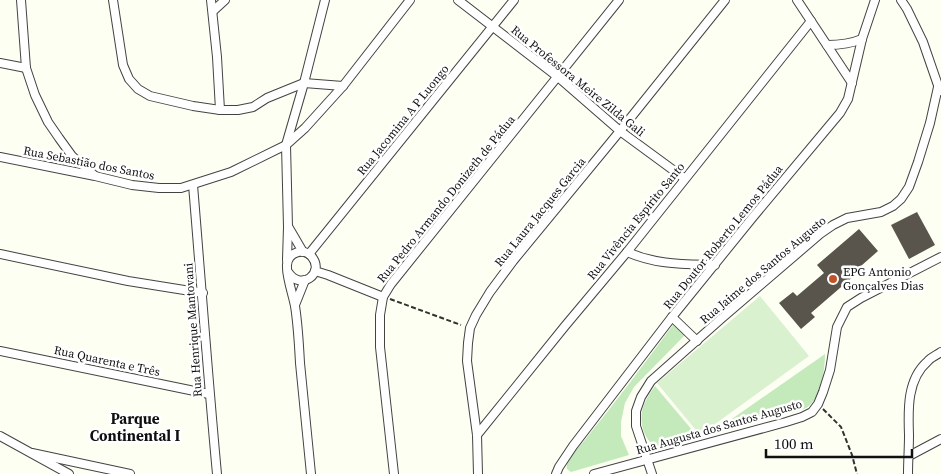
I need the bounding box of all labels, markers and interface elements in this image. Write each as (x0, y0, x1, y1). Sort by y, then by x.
street label: Rua Professora Meire Zilda Gali (508, 22, 649, 140)
street label: Rua Jacomina A P Luongo (353, 61, 453, 179)
street label: Rua Pedro Armando Donizeth de Pádua (373, 111, 519, 286)
street label: Rua Sebastião dos Santos (22, 142, 156, 184)
street label: Rua Laura Jacques Garcia (491, 153, 590, 270)
street label: Rua Vivência Espírito Santo (584, 159, 689, 283)
street label: Rua Doutor Roberto Lemos Pádua (660, 161, 787, 313)
street label: Rua Jaime dos Santos Augusto (697, 212, 830, 328)
street label: Rua Henrique Mantovani (180, 262, 206, 398)
place label: EPG Antonio Gonçalves Dias (843, 264, 924, 294)
marker: EPG Antonio Gonçalves Dias (827, 273, 839, 285)
street label: Rua Quarenta e Três (52, 342, 162, 380)
street label: Rua Augusta dos Santos Augusto (634, 395, 804, 458)
district label: Parque Continental I (90, 408, 180, 446)
scale bar (766, 426, 912, 458)
text: 100 m (774, 433, 814, 454)

